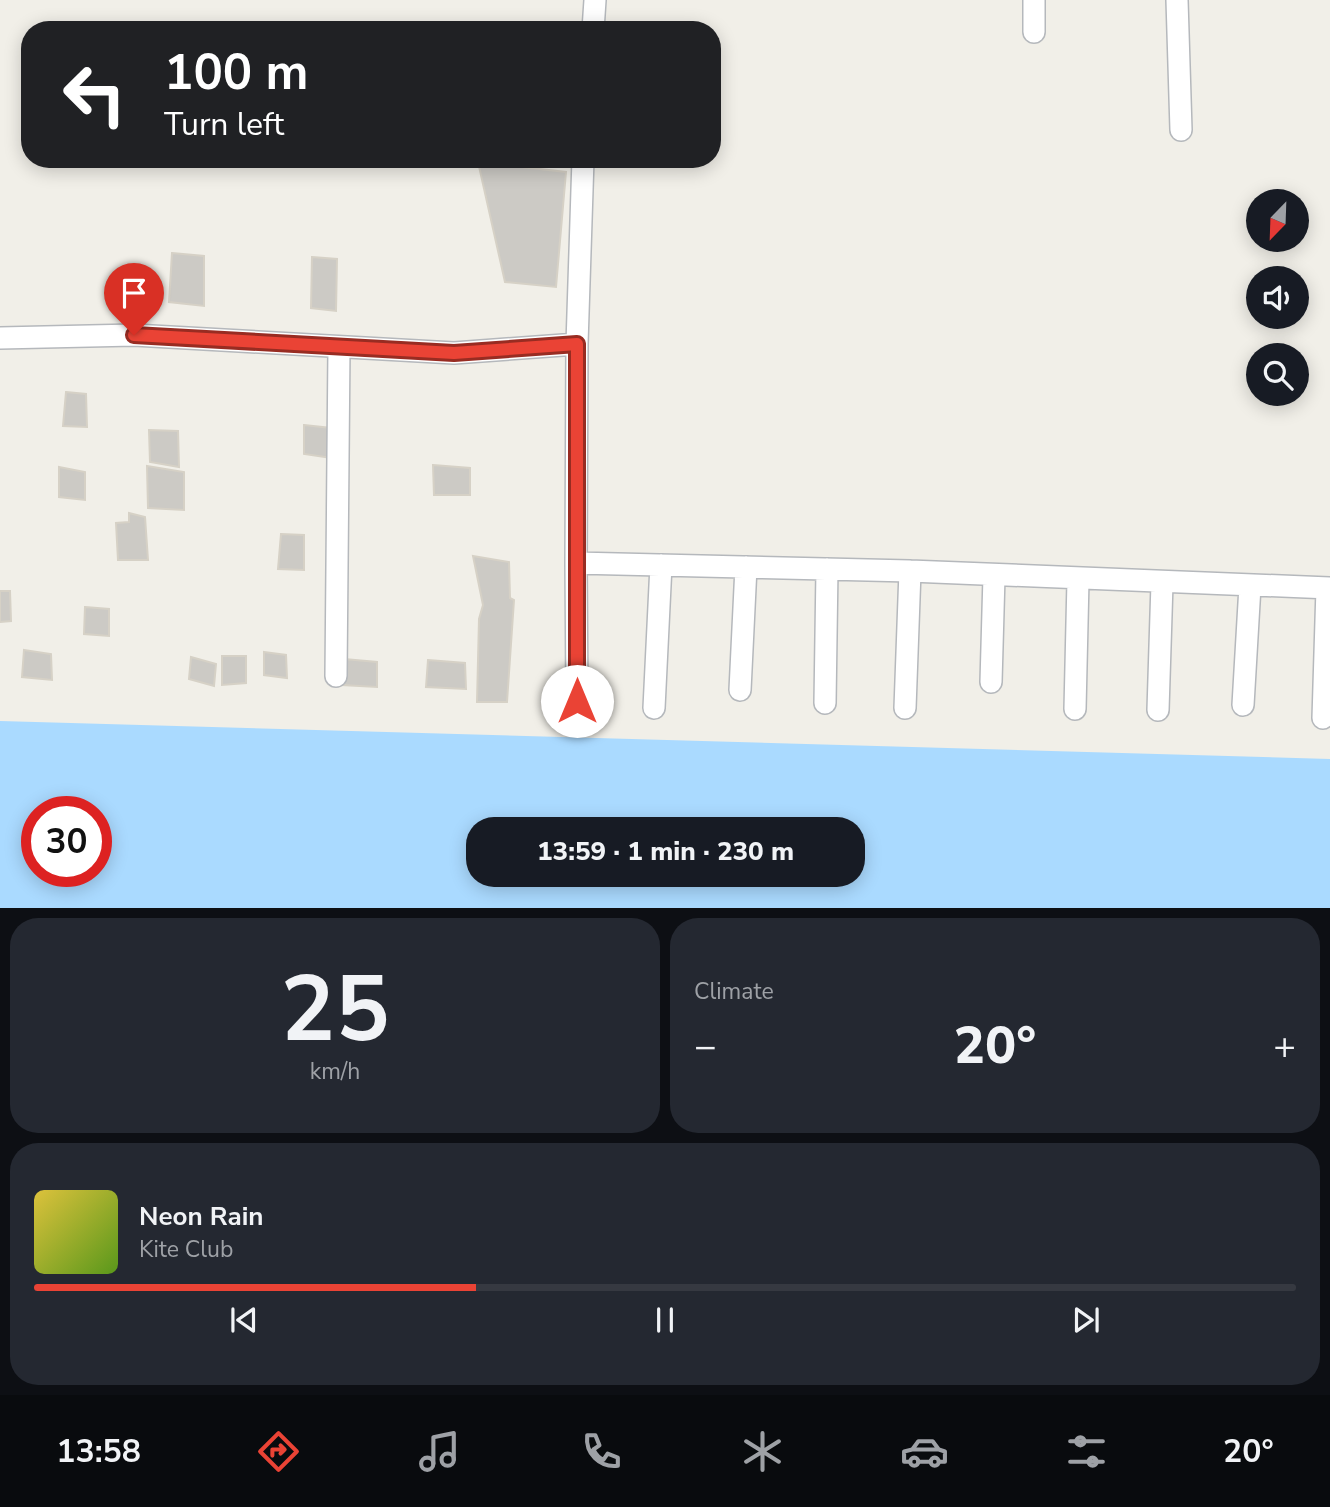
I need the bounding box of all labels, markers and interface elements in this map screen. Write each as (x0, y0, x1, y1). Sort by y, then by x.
text: 100 m (164, 39, 308, 106)
icon: left (49, 49, 140, 140)
text: Turn left (164, 103, 284, 146)
north arrow (1246, 189, 1309, 252)
map controls (1246, 189, 1309, 406)
pin (104, 263, 164, 335)
button: sound (1246, 266, 1309, 329)
icon: arrive (115, 274, 153, 312)
button: search (1246, 343, 1309, 406)
position arrow (540, 664, 614, 738)
speed limit sign: 30 (21, 796, 112, 887)
text: 13:59 · 1 min · 230 m (537, 834, 794, 869)
text: 25 (280, 948, 390, 1072)
text: Climate (694, 976, 774, 1007)
text: 20° (954, 1010, 1036, 1081)
text: − (694, 1021, 717, 1072)
text: + (1273, 1021, 1296, 1072)
text: km/h (310, 1056, 360, 1087)
text: Neon Rain (139, 1199, 264, 1234)
text: Kite Club (139, 1234, 233, 1265)
icon: previous (225, 1301, 263, 1339)
icon: pause (646, 1301, 684, 1339)
icon: next (1067, 1301, 1105, 1339)
icon: directions (254, 1427, 303, 1476)
icon: music (415, 1427, 464, 1476)
icon: phone (577, 1427, 626, 1476)
icon: climate (738, 1427, 787, 1476)
icon: car (900, 1427, 949, 1476)
icon: filters (1062, 1427, 1111, 1476)
text: 13:58 (56, 1430, 141, 1473)
text: 20° (1223, 1430, 1274, 1473)

